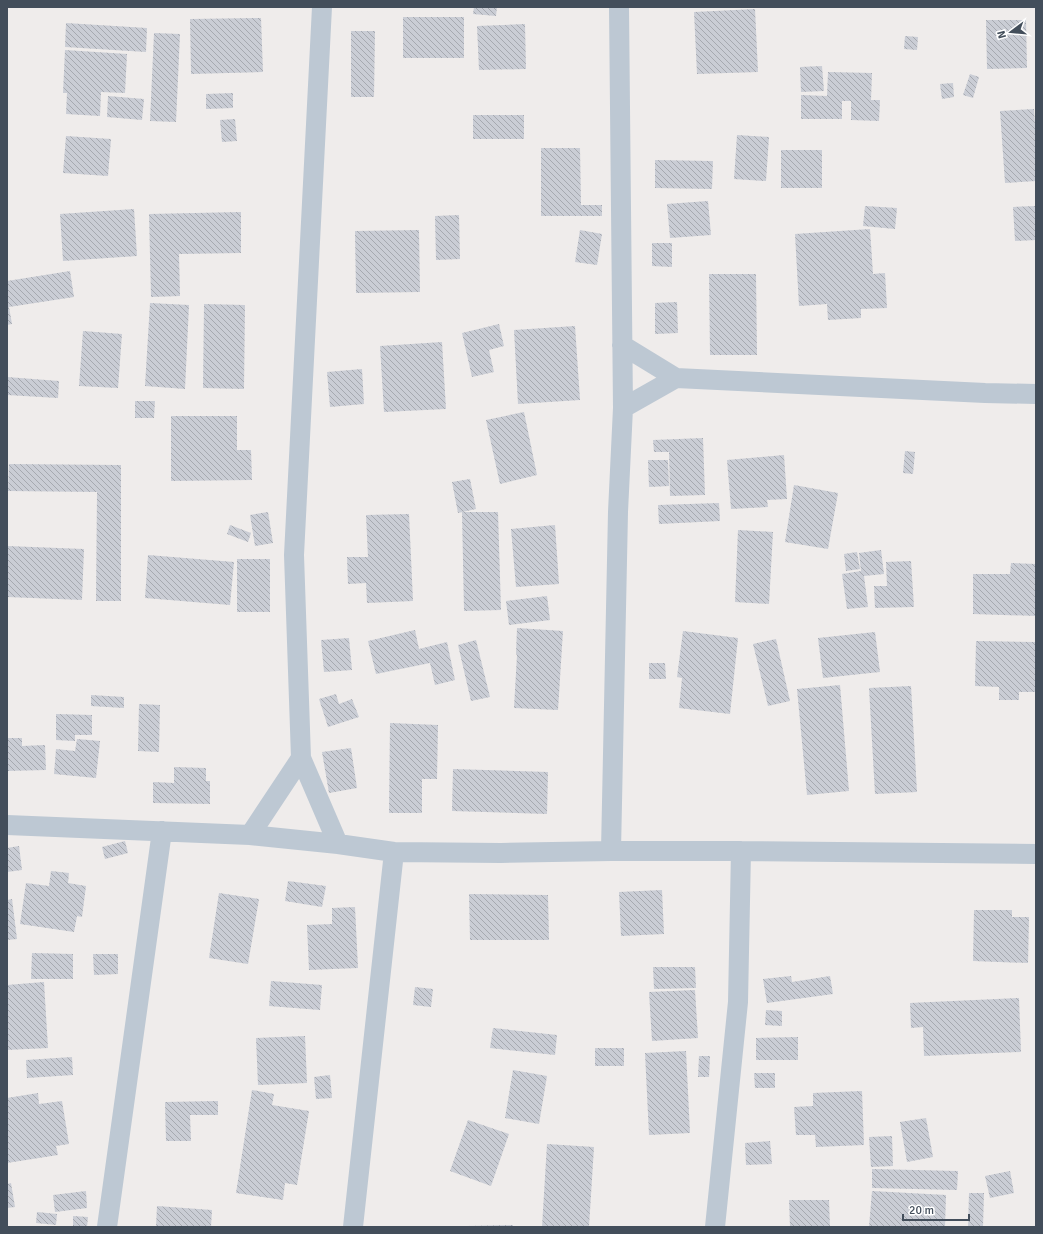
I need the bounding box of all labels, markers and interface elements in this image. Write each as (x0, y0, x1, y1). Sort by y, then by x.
north arrow (991, 12, 1031, 52)
text: N (995, 29, 1009, 40)
scale bar (903, 1196, 969, 1222)
text: 20 m (909, 1203, 934, 1218)

